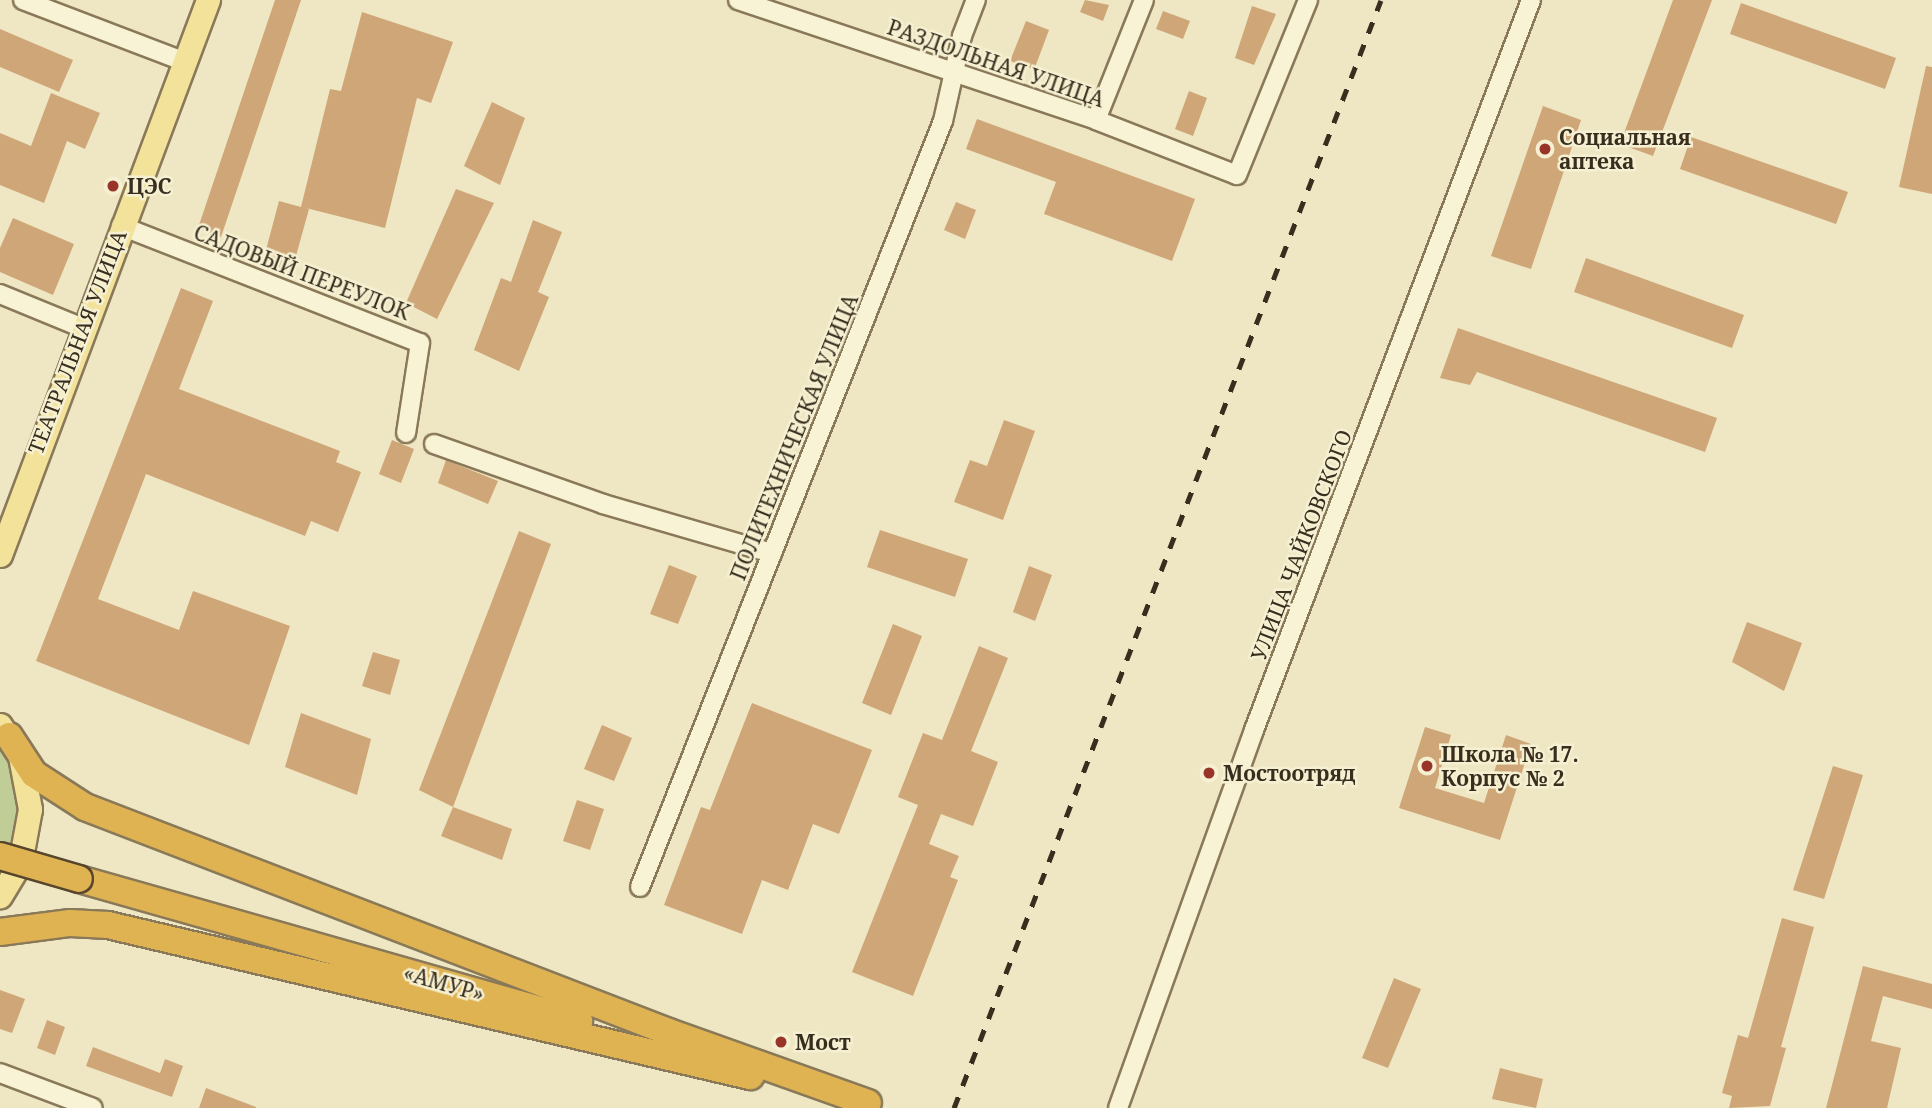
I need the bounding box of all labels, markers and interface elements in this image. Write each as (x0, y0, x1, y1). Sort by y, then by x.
street label: РАЗДОЛЬНАЯ УЛИЦА (884, 14, 1108, 112)
place label: Социальная аптека (1559, 124, 1691, 174)
marker: Социальная аптека (1537, 141, 1553, 157)
place label: ЦЭС (127, 173, 172, 199)
marker: ЦЭС (105, 178, 121, 194)
street label: САДОВЫЙ ПЕРЕУЛОК (190, 219, 414, 325)
street label: ТЕАТРАЛЬНАЯ УЛИЦА (23, 226, 131, 458)
street label: ПОЛИТЕХНИЧЕСКАЯ УЛИЦА (725, 290, 863, 584)
street label: УЛИЦА ЧАЙКОВСКОГО (1245, 426, 1357, 664)
place label: Школа № 17. Корпус № 2 (1441, 741, 1579, 791)
marker: Школа № 17. Корпус № 2 (1419, 758, 1435, 774)
place label: Мостоотряд (1223, 760, 1355, 786)
marker: Мостоотряд (1201, 765, 1217, 781)
street label: «АМУР» (401, 959, 487, 1007)
place label: Мост (795, 1029, 851, 1055)
marker: Мост (773, 1034, 789, 1050)

